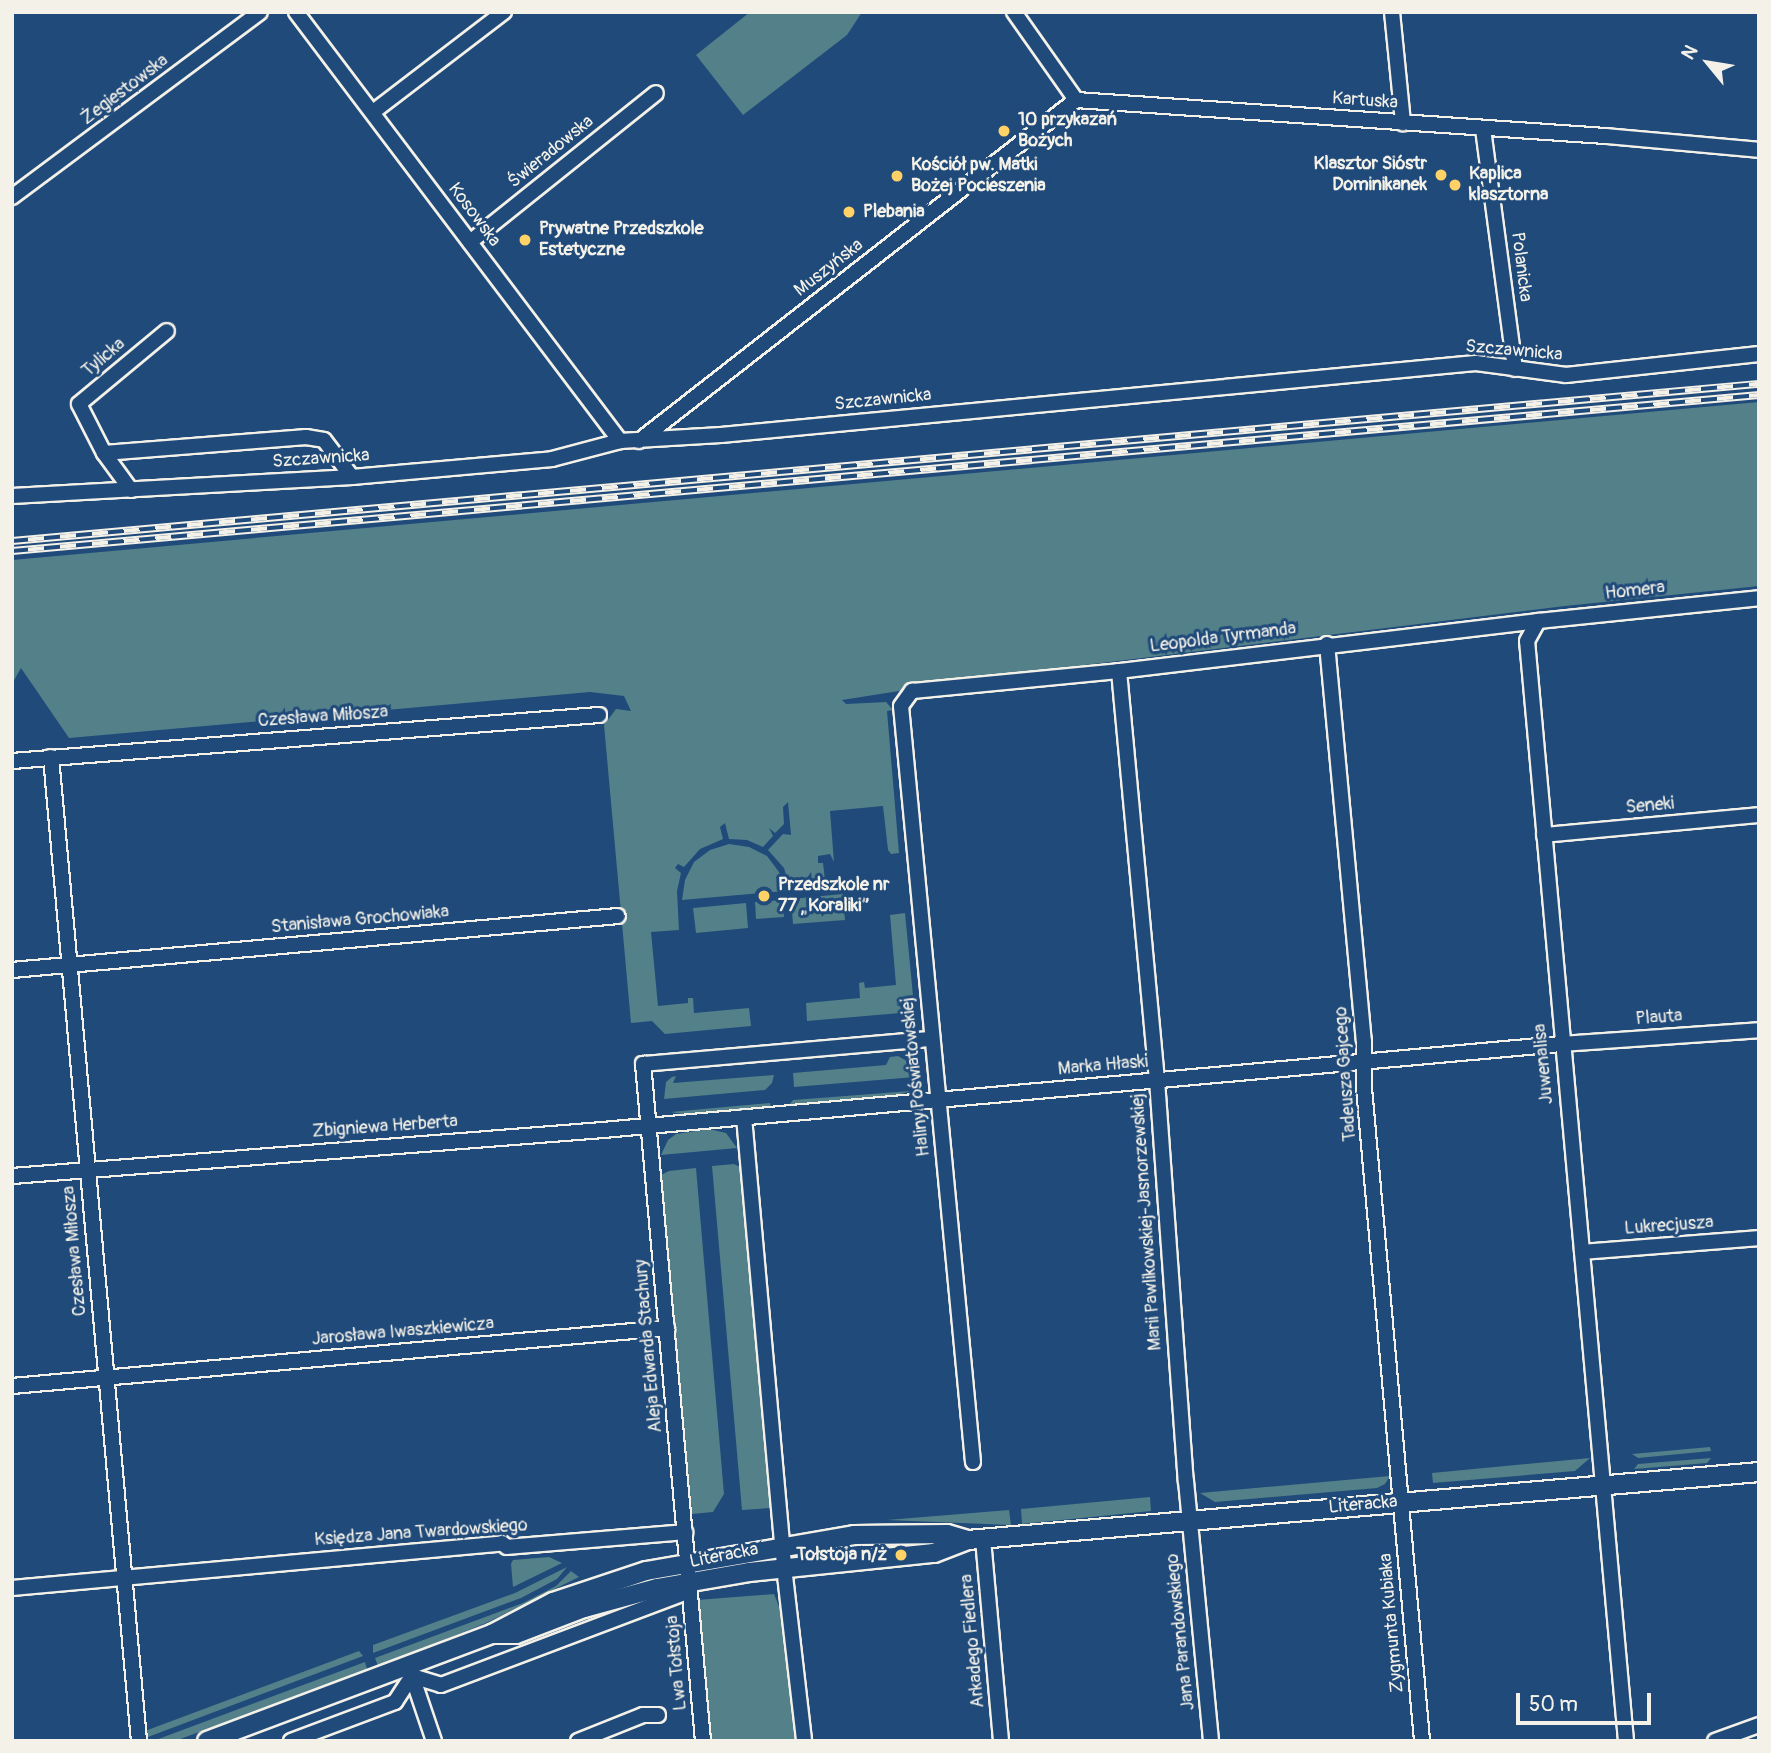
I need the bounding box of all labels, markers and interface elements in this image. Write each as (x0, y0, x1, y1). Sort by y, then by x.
north arrow (1673, 28, 1743, 98)
text: N (1676, 41, 1703, 64)
street label: Żegiestowska (77, 50, 173, 130)
street label: Kartuska (1331, 88, 1399, 114)
place label: 10 przykazań Bożych (1018, 110, 1117, 152)
street label: Świeradowska (504, 111, 598, 193)
marker: 10 przykazań Bożych (996, 123, 1012, 139)
place label: Klasztor Sióstr Dominikanek (1314, 154, 1427, 196)
place label: Kościół pw. Matki Bożej Pocieszenia (911, 155, 1046, 198)
place label: Kaplica klasztorna (1469, 164, 1548, 206)
marker: Klasztor Sióstr Dominikanek (1433, 167, 1449, 183)
marker: Kościół pw. Matki Bożej Pocieszenia (889, 168, 905, 184)
marker: Kaplica klasztorna (1447, 177, 1463, 193)
street label: Kosowska (443, 179, 505, 251)
place label: Plebania (863, 201, 925, 223)
marker: Plebania (841, 204, 857, 220)
place label: Prywatne Przedszkole Estetyczne (539, 219, 704, 262)
street label: Polanicka (1506, 231, 1536, 303)
marker: Prywatne Przedszkole Estetyczne (517, 232, 533, 248)
street label: Muszyńska (790, 234, 868, 302)
street label: Tylicka (78, 334, 130, 382)
street label: Szczawnicka (1465, 336, 1563, 366)
street label: Szczawnicka (833, 384, 933, 416)
street label: Szczawnicka (272, 445, 370, 473)
street label: Homera (1604, 577, 1666, 605)
street label: Leopolda Tyrmanda (1149, 618, 1297, 658)
street label: Czesława Miłosza (257, 702, 389, 732)
street label: Seneki (1625, 793, 1675, 819)
place label: Przedszkole nr 77 „Koraliki” (778, 875, 889, 917)
marker: Przedszkole nr 77 „Koraliki” (756, 888, 772, 904)
street label: Stanisława Grochowiaka (270, 901, 450, 939)
street label: Haliny Poświatowskiej (897, 996, 935, 1158)
street label: Tadeusza Gajcego (1331, 1006, 1361, 1142)
street label: Plauta (1635, 1006, 1683, 1030)
street label: Juwenalisa (1530, 1023, 1558, 1105)
street label: Marka Hłaski (1057, 1051, 1149, 1081)
street label: Marii Pawlikowskiej-Jasnorzewskiej (1127, 1093, 1167, 1351)
street label: Zbigniewa Herberta (312, 1111, 458, 1143)
street label: Czesława Miłosza (59, 1185, 91, 1317)
street label: Lukrecjusza (1624, 1212, 1714, 1240)
street label: Aleja Edwarda Stachury (631, 1258, 667, 1434)
street label: Jarosława Iwaszkiewicza (311, 1313, 495, 1351)
street label: Literacka (1328, 1491, 1398, 1519)
street label: Księdza Jana Twardowskiego (314, 1515, 528, 1551)
street label: Literacka (688, 1539, 760, 1573)
place label: Tołstoja n/ż (796, 1544, 887, 1566)
marker: Tołstoja n/ż (893, 1547, 909, 1563)
street label: Zygmunta Kubiaka (1375, 1552, 1409, 1694)
street label: Jana Parandowskiego (1162, 1553, 1200, 1711)
street label: Arkadego Fiedlera (956, 1573, 990, 1709)
street label: Lwa Tołstoja (662, 1615, 692, 1711)
scale bar (1519, 1680, 1654, 1724)
text: 50 m (1529, 1691, 1578, 1718)

